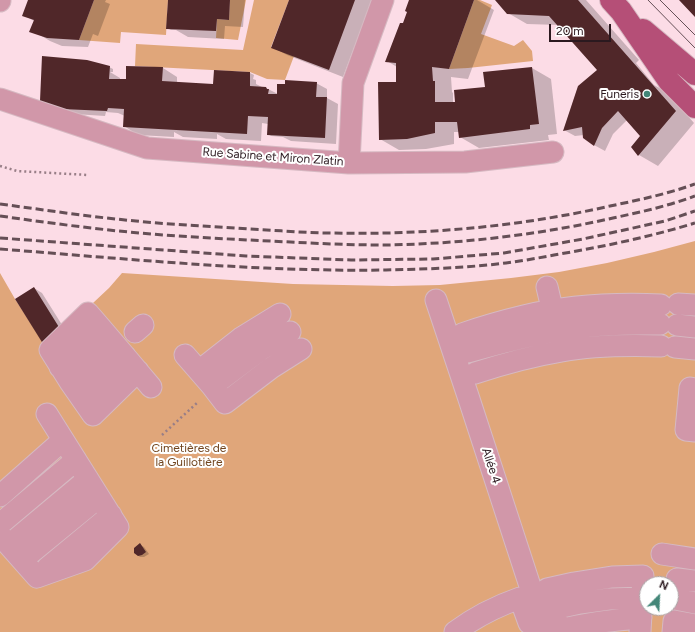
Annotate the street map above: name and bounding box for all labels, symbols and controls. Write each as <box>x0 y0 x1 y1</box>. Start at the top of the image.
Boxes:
scale bar <box>551 16 613 42</box>
text: 20 m <box>556 24 584 38</box>
place label: Funeris <box>600 87 639 101</box>
marker: Funeris <box>642 89 652 99</box>
street label: Rue Sabine et Miron Zlatin <box>202 145 344 169</box>
park label: Cimetières de la Guillotière <box>152 441 226 469</box>
street label: Allée 4 <box>478 446 504 486</box>
north arrow <box>639 576 679 616</box>
text: N <box>657 578 670 593</box>

